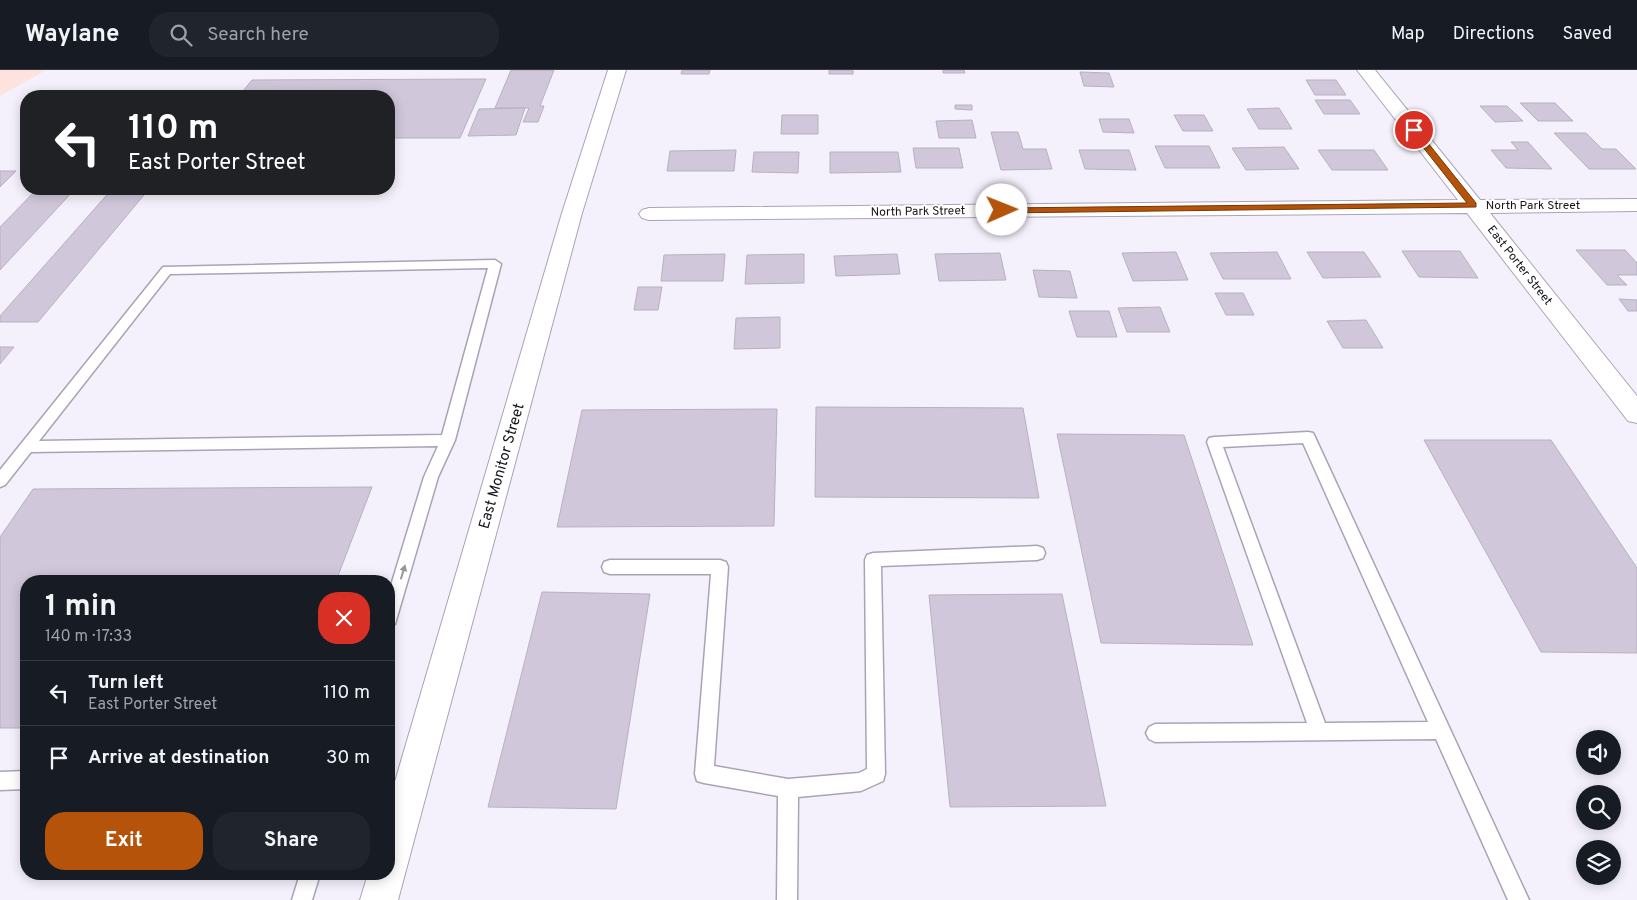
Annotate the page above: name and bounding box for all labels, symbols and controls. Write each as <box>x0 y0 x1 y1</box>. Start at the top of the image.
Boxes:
search box <box>149 12 499 57</box>
text: Waylane <box>25 20 119 50</box>
icon: search <box>167 21 195 49</box>
text: Search here <box>207 23 309 47</box>
text: Map <box>1391 23 1425 46</box>
text: Directions <box>1453 23 1535 46</box>
text: Saved <box>1563 23 1612 46</box>
text: 110 m <box>128 107 218 151</box>
pin <box>1393 109 1435 151</box>
icon: left <box>45 110 110 175</box>
icon: arrive <box>1400 116 1428 144</box>
text: East Porter Street <box>128 150 306 177</box>
position arrow <box>975 183 1027 235</box>
street label: North Park Street <box>1486 198 1580 214</box>
street label: North Park Street <box>871 203 965 221</box>
street label: East Porter Street <box>1483 223 1555 309</box>
street label: East Monitor Street <box>475 401 529 532</box>
one-way arrow <box>399 565 407 580</box>
text: 1 min <box>45 589 117 626</box>
button: close <box>318 592 370 644</box>
text: 140 m · 17:33 <box>45 627 132 647</box>
text: Turn left <box>88 671 164 695</box>
icon: left <box>45 679 73 707</box>
text: 110 m <box>323 681 370 705</box>
text: East Porter Street <box>88 695 217 715</box>
map controls <box>1576 730 1621 885</box>
button: sound <box>1576 730 1621 775</box>
icon: arrive <box>45 744 73 772</box>
text: Arrive at destination <box>88 746 269 770</box>
text: 30 m <box>326 746 370 770</box>
button: search <box>1576 785 1621 830</box>
button: Exit <box>45 812 203 870</box>
button: Share <box>213 812 370 870</box>
button: layers <box>1576 840 1621 885</box>

